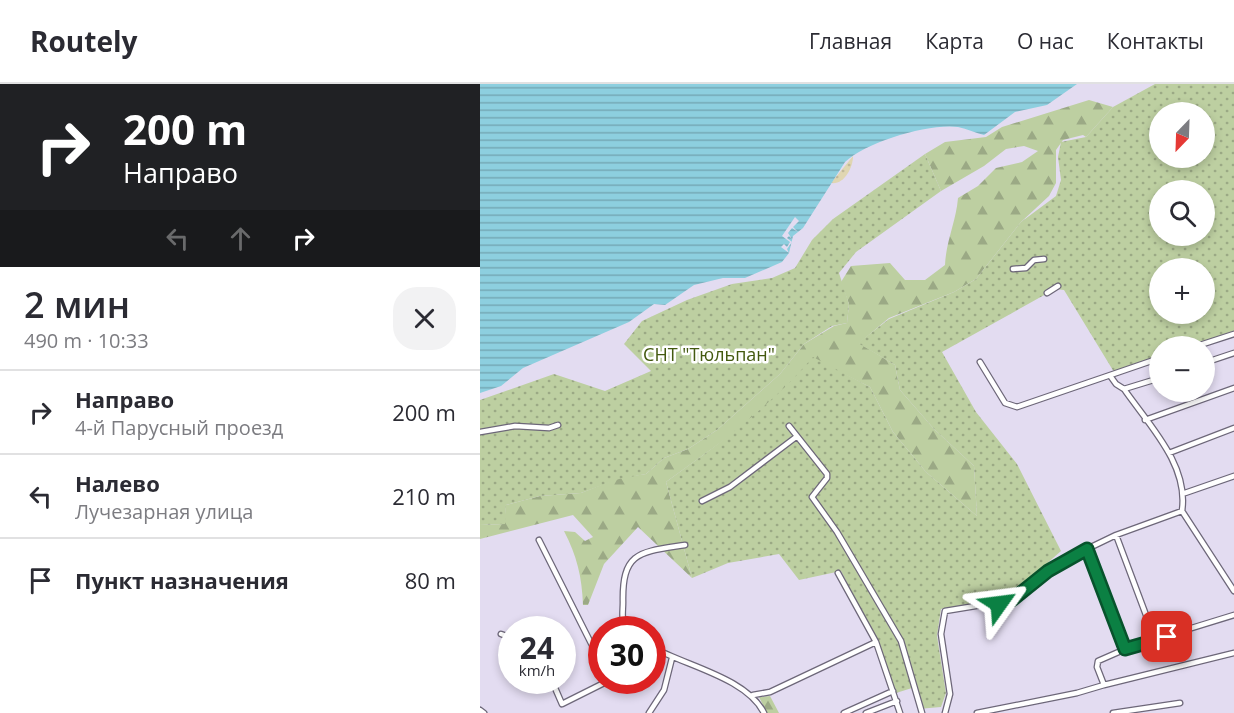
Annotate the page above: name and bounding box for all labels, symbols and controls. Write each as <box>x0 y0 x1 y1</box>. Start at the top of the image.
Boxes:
text: Routely <box>30 22 137 60</box>
text: Главная <box>809 27 892 55</box>
text: Карта <box>925 27 984 55</box>
text: О нас <box>1017 27 1074 55</box>
text: Контакты <box>1107 27 1204 55</box>
text: 200 m <box>123 100 247 157</box>
north arrow <box>1149 102 1215 168</box>
map controls <box>1149 102 1215 402</box>
icon: right <box>24 108 102 186</box>
text: Направо <box>123 154 238 191</box>
button: search <box>1149 180 1215 246</box>
icon: left <box>161 222 194 255</box>
icon: ahead <box>224 222 257 255</box>
icon: right <box>287 222 320 255</box>
button: + <box>1149 258 1215 324</box>
text: 2 мин <box>24 280 130 329</box>
button: close <box>393 287 456 350</box>
text: 490 m · 10:33 <box>24 327 149 354</box>
button: − <box>1149 336 1215 402</box>
park label: СНТ "Тюльпан" <box>643 342 775 366</box>
text: Направо <box>75 384 174 414</box>
icon: right <box>24 396 57 429</box>
text: 200 m <box>392 397 456 427</box>
text: 4-й Парусный проезд <box>75 414 283 441</box>
text: Налево <box>75 468 160 498</box>
icon: left <box>24 480 57 513</box>
text: 210 m <box>392 481 456 511</box>
text: Лучезарная улица <box>75 498 253 525</box>
icon: arrive <box>24 564 57 597</box>
text: Пункт назначения <box>75 565 289 595</box>
text: 80 m <box>405 565 456 595</box>
position arrow <box>967 572 1031 636</box>
pin <box>1141 611 1192 662</box>
speed limit sign: 30 <box>588 616 666 694</box>
icon: arrive <box>1150 620 1183 653</box>
text: 24 <box>520 627 554 668</box>
text: km/h <box>519 660 555 680</box>

